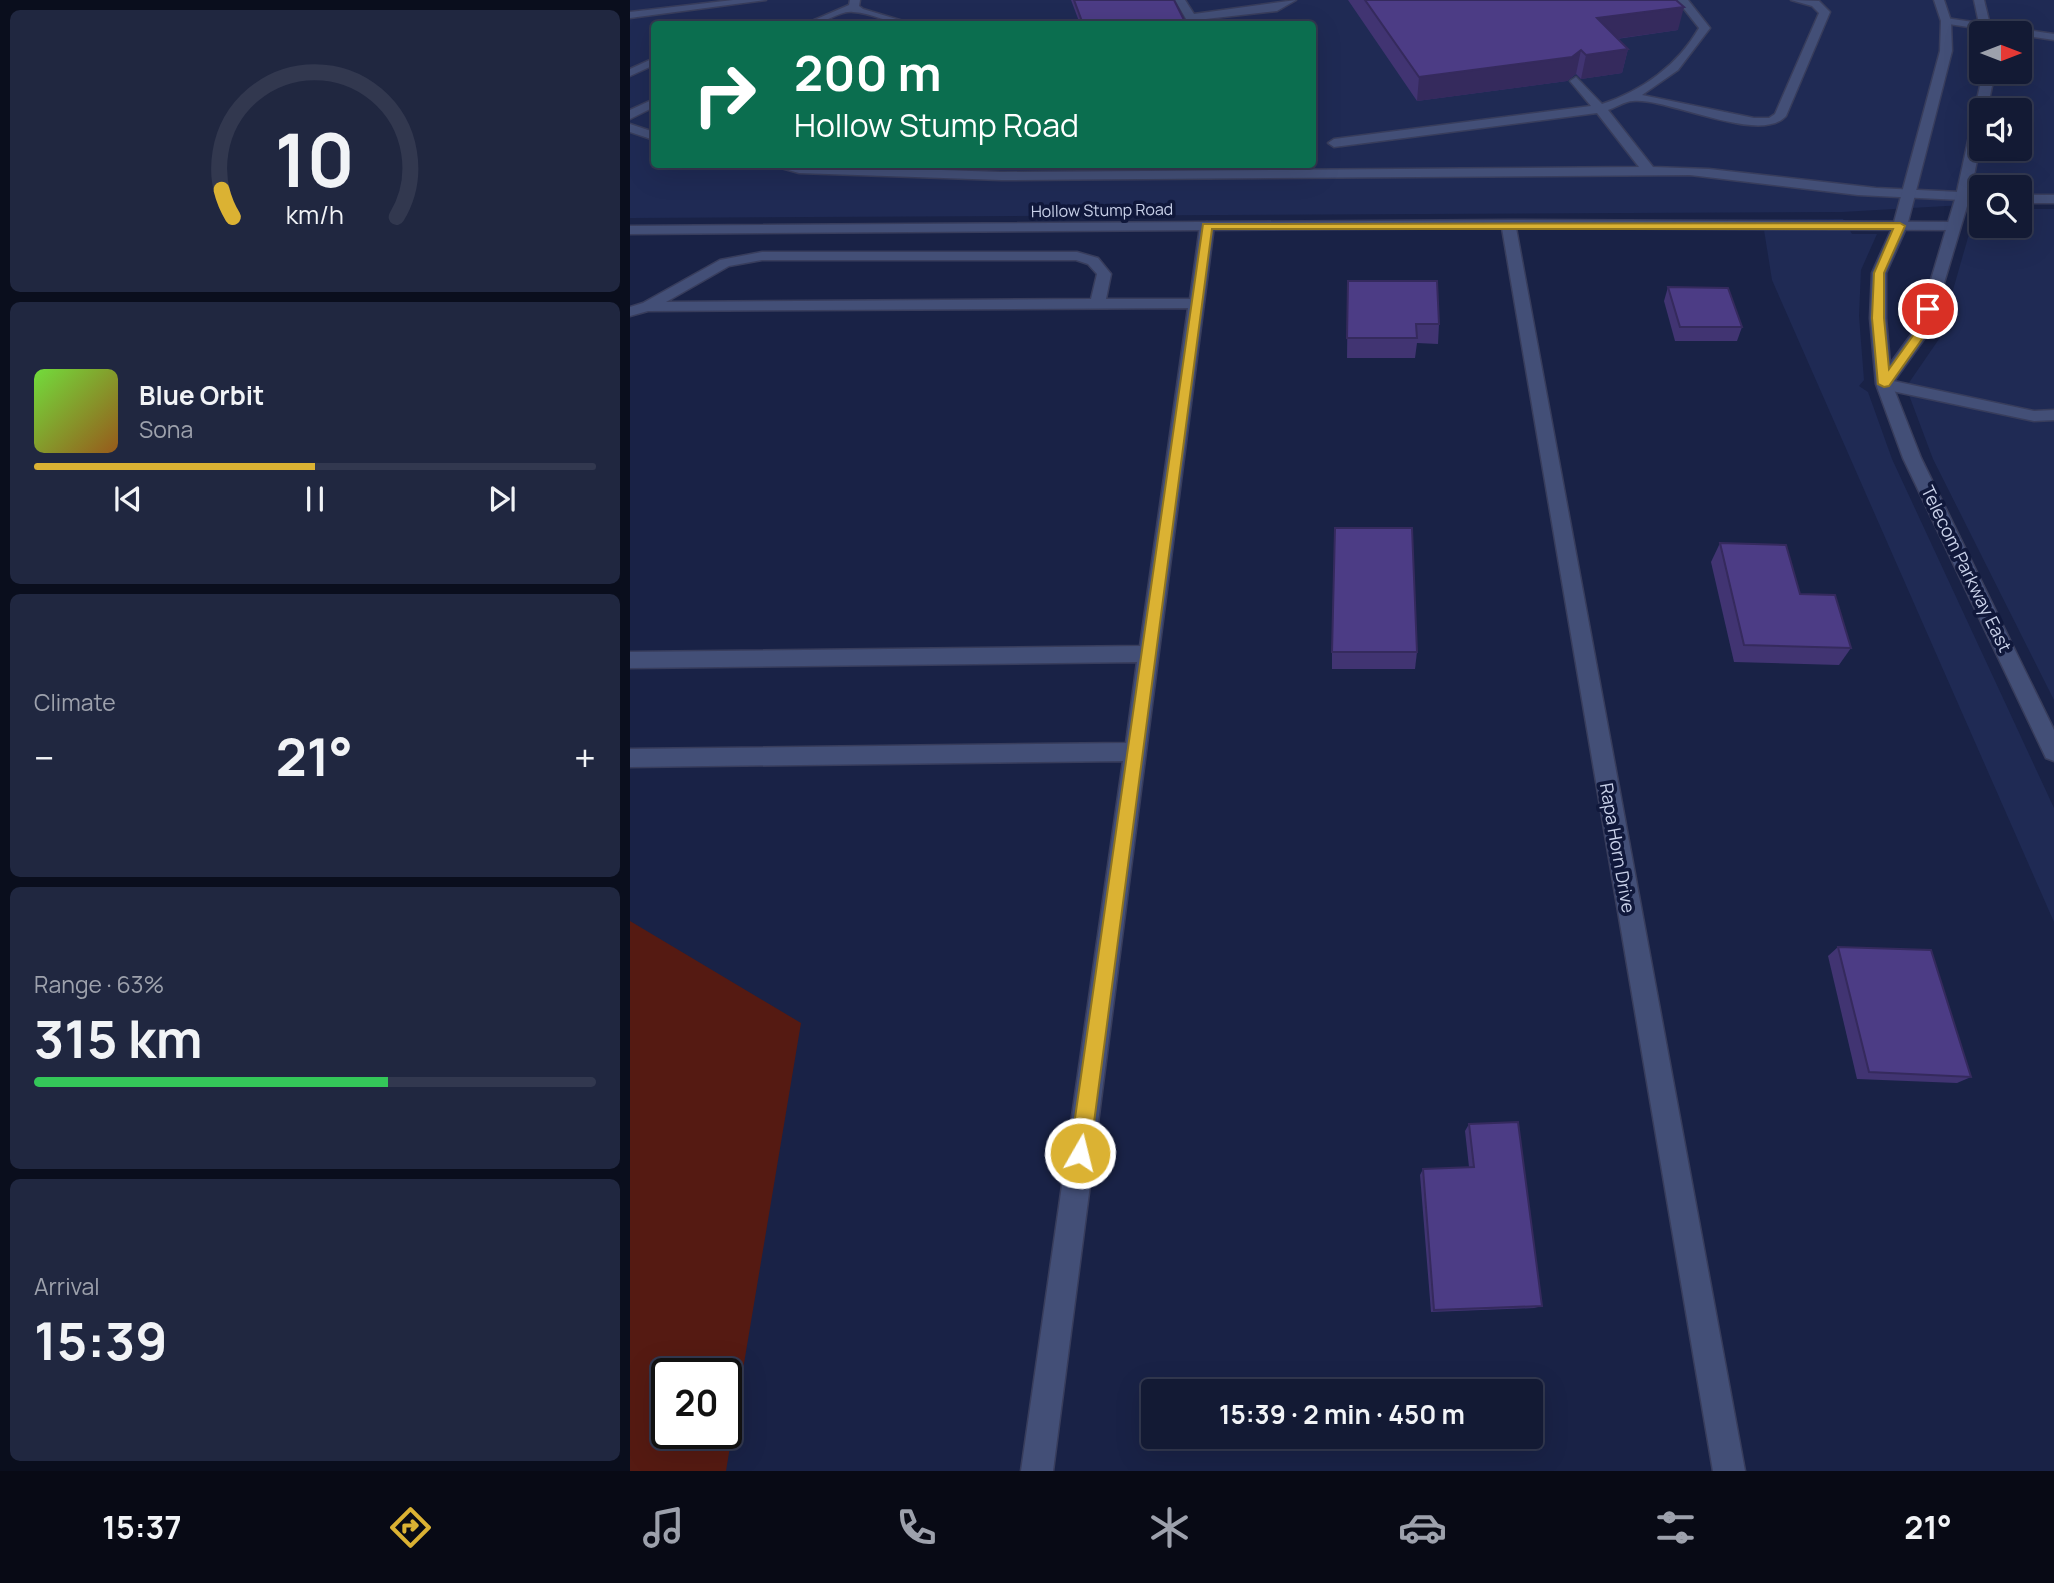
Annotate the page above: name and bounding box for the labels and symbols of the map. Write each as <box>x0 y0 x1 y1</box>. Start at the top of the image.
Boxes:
north arrow <box>1969 21 2032 84</box>
street label: Hollow Stump Road <box>1031 198 1173 222</box>
pin <box>1898 279 1958 339</box>
street label: Telecom Parkway East <box>1916 481 2018 656</box>
street label: Rapa Horn Drive <box>1595 781 1641 915</box>
position arrow <box>1043 1116 1117 1190</box>
speed limit sign: 20 <box>651 1358 742 1449</box>

